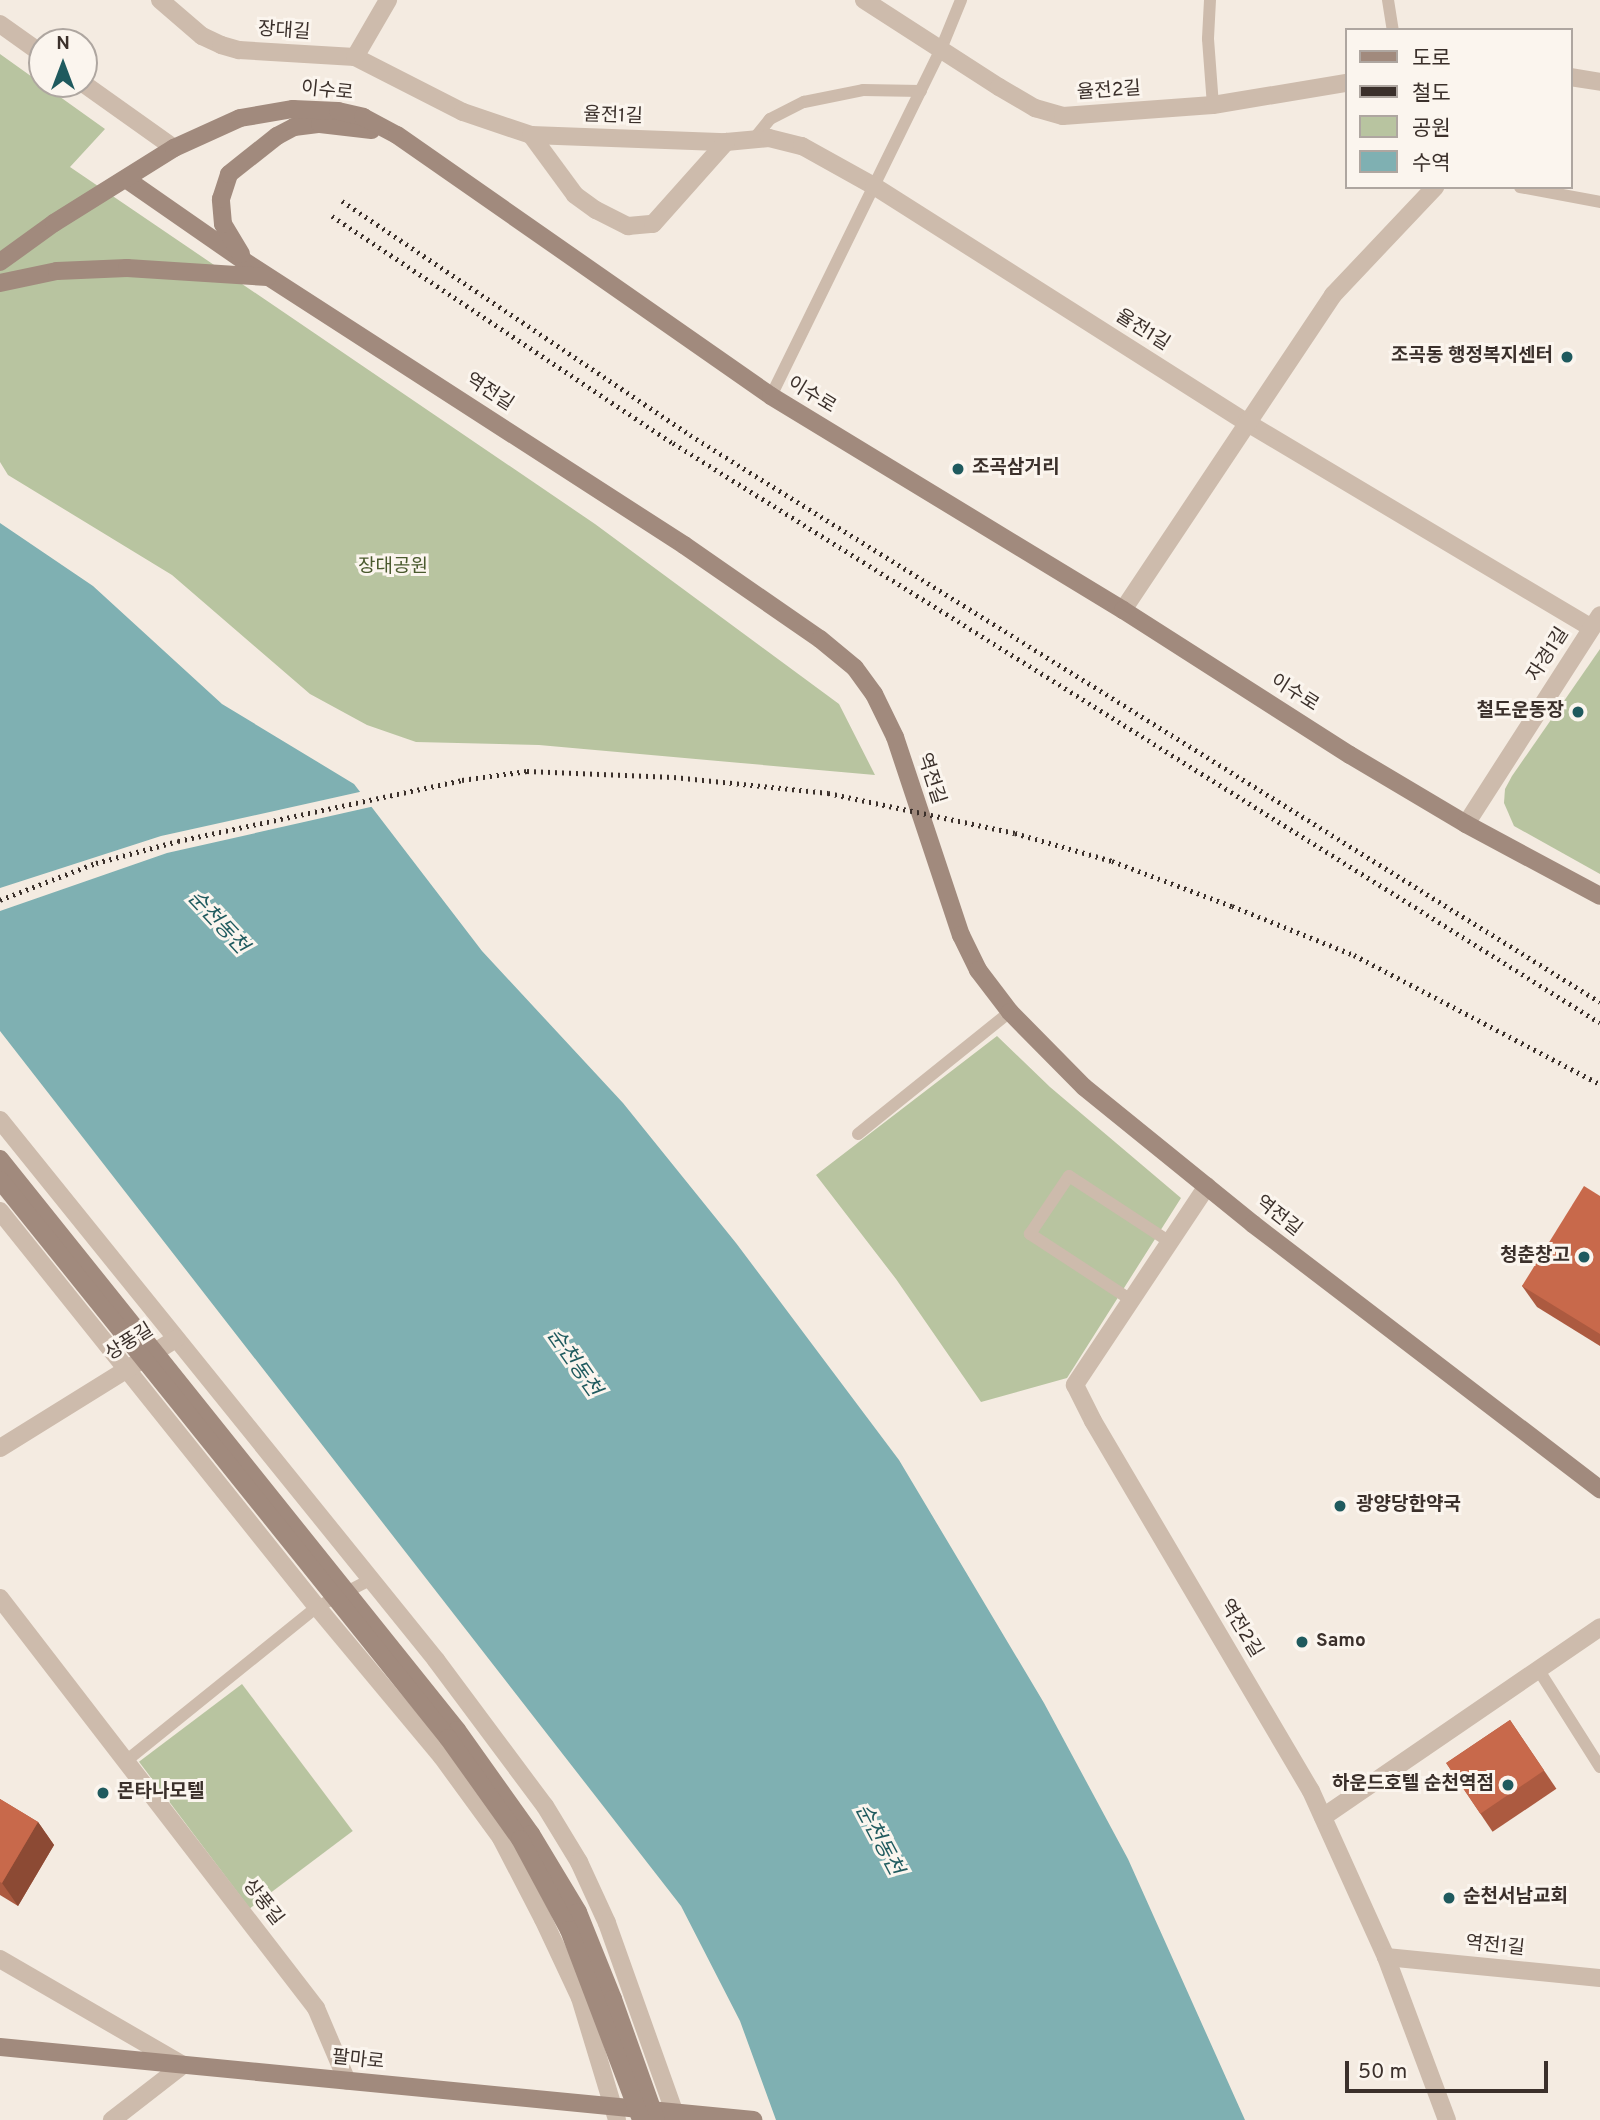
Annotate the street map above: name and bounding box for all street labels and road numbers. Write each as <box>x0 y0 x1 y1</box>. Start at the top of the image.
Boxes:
street label: 장대길 <box>257 19 311 45</box>
street label: 이수로 <box>300 78 354 106</box>
street label: 율전2길 <box>1076 78 1142 106</box>
street label: 율전1길 <box>583 105 643 129</box>
street label: 율전1길 <box>1111 306 1173 356</box>
street label: 역전길 <box>461 369 517 417</box>
street label: 이수로 <box>783 373 839 419</box>
street label: 자경1길 <box>1523 624 1575 686</box>
street label: 이수로 <box>1266 670 1322 718</box>
street label: 역전길 <box>911 751 949 807</box>
street label: 역전길 <box>1250 1192 1306 1242</box>
street label: 상풍길 <box>102 1319 158 1367</box>
street label: 역전2길 <box>1214 1596 1266 1662</box>
street label: 상풍길 <box>237 1875 287 1931</box>
street label: 역전1길 <box>1464 1933 1526 1961</box>
street label: 팔마로 <box>331 2047 385 2075</box>

